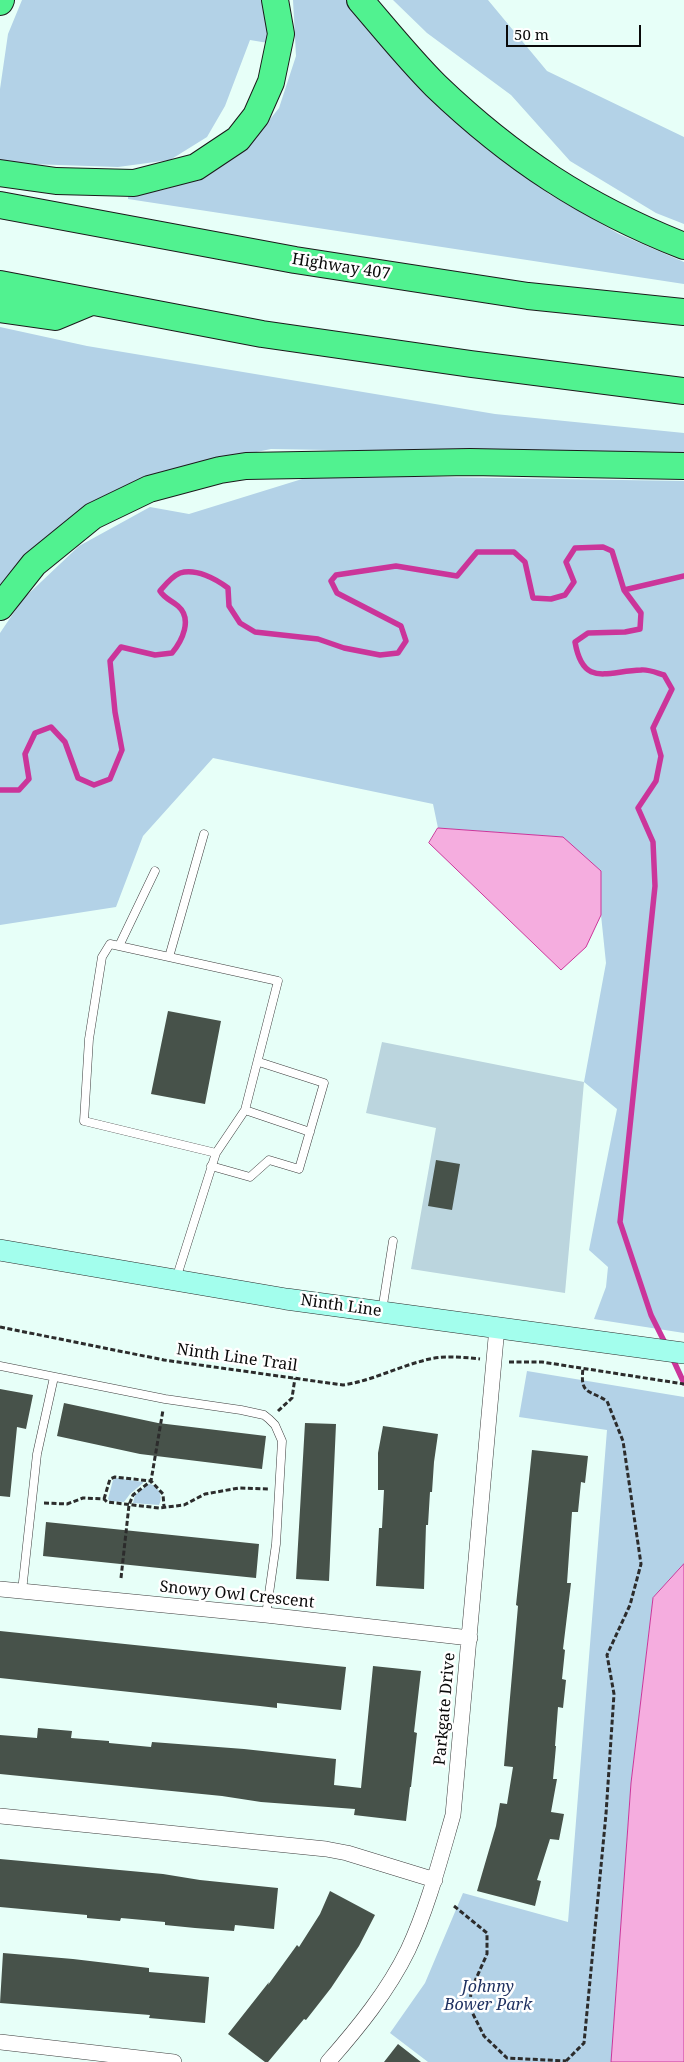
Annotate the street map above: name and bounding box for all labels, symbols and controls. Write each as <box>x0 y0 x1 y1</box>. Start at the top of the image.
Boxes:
scale bar <box>509 15 644 47</box>
text: 50 m <box>514 24 549 44</box>
street label: Highway 407 <box>291 250 391 284</box>
street label: Ninth Line <box>299 1291 383 1321</box>
street label: Ninth Line Trail <box>175 1340 299 1376</box>
street label: Snowy Owl Crescent <box>159 1577 315 1613</box>
street label: Parkgate Drive <box>430 1652 460 1766</box>
park label: Johnny Bower Park <box>444 1977 532 2015</box>

